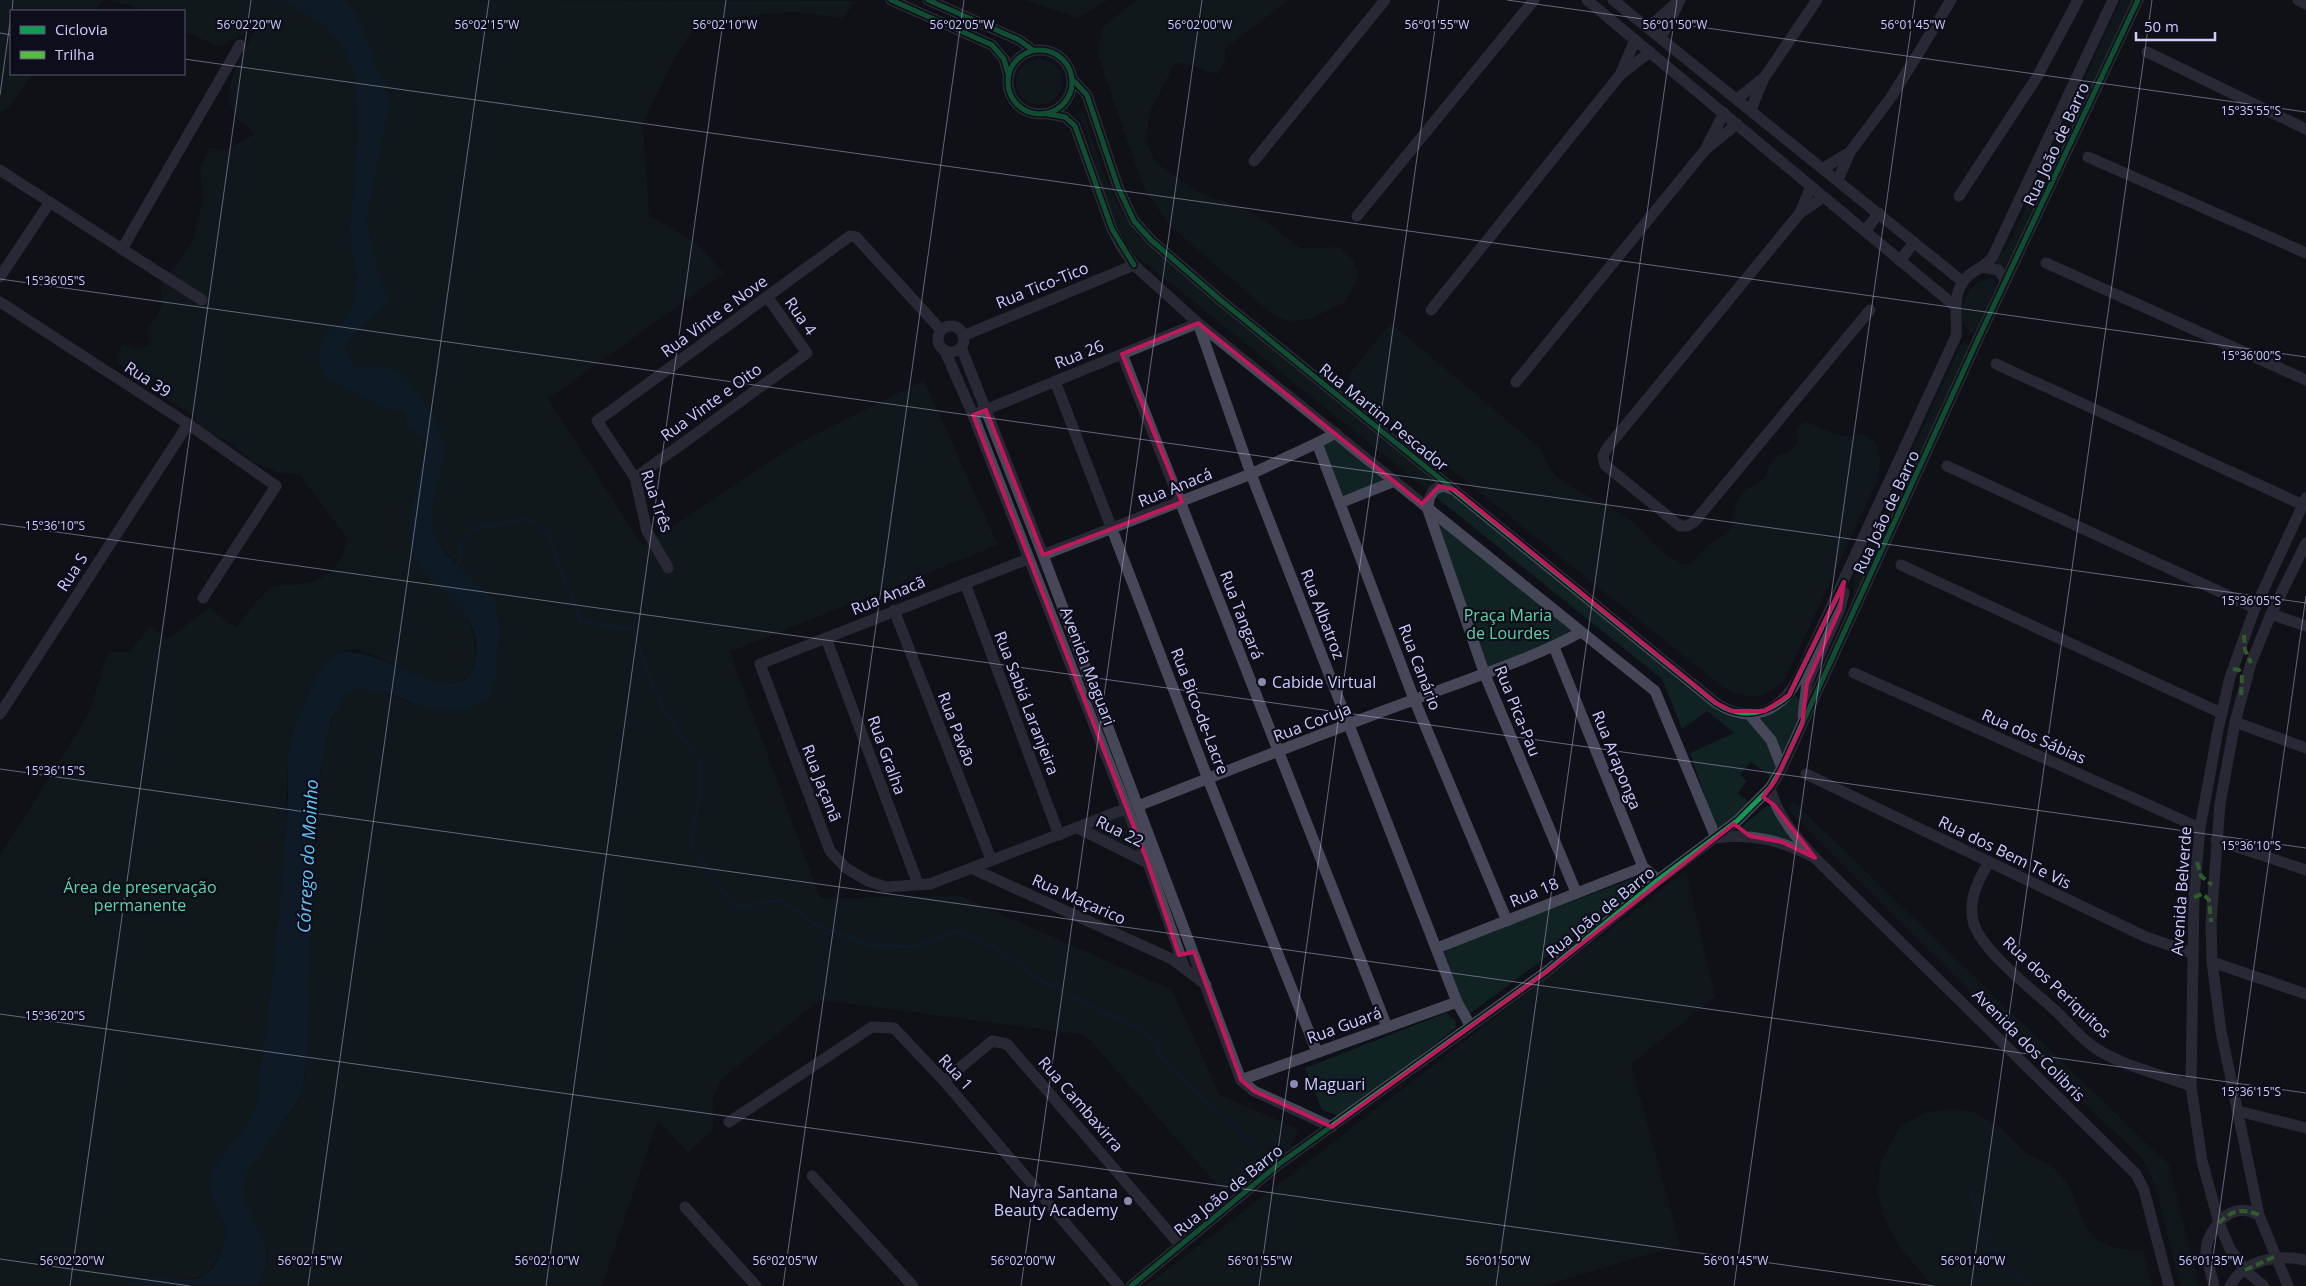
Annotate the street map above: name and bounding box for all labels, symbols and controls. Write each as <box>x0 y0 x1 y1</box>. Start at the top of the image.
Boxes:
legend <box>10 10 185 75</box>
scale bar <box>2136 10 2215 42</box>
text: 56°02'20"W <box>217 16 281 33</box>
text: 56°02'15"W <box>455 16 519 33</box>
text: 56°02'10"W <box>693 16 757 33</box>
text: 56°02'05"W <box>930 16 994 33</box>
text: 56°02'00"W <box>1168 16 1232 33</box>
text: 56°01'55"W <box>1405 16 1469 33</box>
text: 56°01'50"W <box>1643 16 1707 33</box>
text: 56°01'45"W <box>1881 16 1945 33</box>
text: 50 m <box>2144 16 2179 36</box>
text: Ciclovia <box>55 19 108 39</box>
text: Trilha <box>55 44 95 64</box>
street label: Rua João de Barro <box>2018 79 2094 209</box>
text: 15°35'55"S <box>2221 102 2281 119</box>
street label: Rua Tico-Tico <box>992 256 1092 314</box>
street label: Rua Vinte e Nove <box>656 270 772 362</box>
text: 15°36'05"S <box>25 272 85 289</box>
street label: Rua 4 <box>780 293 822 339</box>
street label: Rua 26 <box>1051 334 1107 374</box>
text: 15°36'00"S <box>2221 347 2281 364</box>
street label: Rua 39 <box>121 356 175 402</box>
street label: Rua Vinte e Oito <box>656 358 766 446</box>
street label: Rua Martim Pescador <box>1315 358 1453 476</box>
street label: Rua João de Barro <box>1848 447 1924 577</box>
street label: Rua Anacá <box>1135 462 1215 512</box>
street label: Rua Três <box>636 467 678 535</box>
text: 15°36'10"S <box>25 517 85 534</box>
street label: Rua S <box>51 548 93 595</box>
street label: Rua Albatroz <box>1296 566 1350 662</box>
street label: Rua Tangará <box>1215 568 1269 662</box>
street label: Rua Anacã <box>848 570 928 620</box>
text: 15°36'05"S <box>2221 592 2281 609</box>
street label: Avenida Maguari <box>1055 604 1121 728</box>
park label: Praça Maria de Lourdes <box>1464 604 1552 644</box>
street label: Rua Canário <box>1393 621 1447 713</box>
street label: Rua Sabiá Laranjeira <box>989 628 1065 778</box>
street label: Rua Bico-de-Lacre <box>1166 645 1234 777</box>
street label: Rua Pica-Pau <box>1490 662 1546 760</box>
place label: Cabide Virtual <box>1272 671 1376 693</box>
marker: Cabide Virtual <box>1256 676 1268 688</box>
street label: Rua Pavão <box>933 689 981 769</box>
street label: Rua Coruja <box>1270 697 1354 747</box>
street label: Rua dos Sábias <box>1978 703 2090 769</box>
street label: Rua Araponga <box>1587 707 1647 813</box>
street label: Rua Gralha <box>863 712 911 798</box>
street label: Rua Jaçanã <box>797 741 847 825</box>
text: 15°36'15"S <box>25 762 85 779</box>
water label: Córrego do Moinho <box>291 779 323 933</box>
street label: Rua 22 <box>1092 810 1148 852</box>
street label: Rua dos Bem Te Vis <box>1935 810 2075 894</box>
street label: Avenida Belverde <box>2166 826 2196 956</box>
text: 15°36'10"S <box>2221 837 2281 854</box>
street label: Rua João de Barro <box>1541 861 1659 963</box>
street label: Rua Maçarico <box>1029 869 1129 929</box>
street label: Rua 18 <box>1506 872 1562 912</box>
park label: Área de preservação permanente <box>63 876 217 916</box>
street label: Rua dos Periquitos <box>1998 931 2116 1043</box>
street label: Avenida dos Colibris <box>1968 984 2090 1106</box>
street label: Rua Guará <box>1303 1001 1385 1049</box>
text: 15°36'20"S <box>25 1007 85 1024</box>
street label: Rua 1 <box>934 1049 978 1095</box>
street label: Rua Cambaxirra <box>1033 1052 1129 1156</box>
place label: Maguari <box>1304 1073 1365 1095</box>
marker: Maguari <box>1288 1078 1300 1090</box>
text: 15°36'15"S <box>2221 1083 2281 1100</box>
street label: Rua João de Barro <box>1169 1139 1287 1241</box>
place label: Nayra Santana Beauty Academy <box>994 1181 1119 1221</box>
marker: Nayra Santana Beauty Academy <box>1122 1195 1134 1207</box>
text: 56°02'20"W <box>40 1252 104 1269</box>
text: 56°02'15"W <box>278 1252 342 1269</box>
text: 56°02'10"W <box>515 1252 579 1269</box>
text: 56°02'05"W <box>753 1252 817 1269</box>
text: 56°02'00"W <box>991 1252 1055 1269</box>
text: 56°01'55"W <box>1228 1252 1292 1269</box>
text: 56°01'50"W <box>1466 1252 1530 1269</box>
text: 56°01'45"W <box>1704 1252 1768 1269</box>
text: 56°01'40"W <box>1941 1252 2005 1269</box>
text: 56°01'35"W <box>2179 1252 2243 1269</box>

